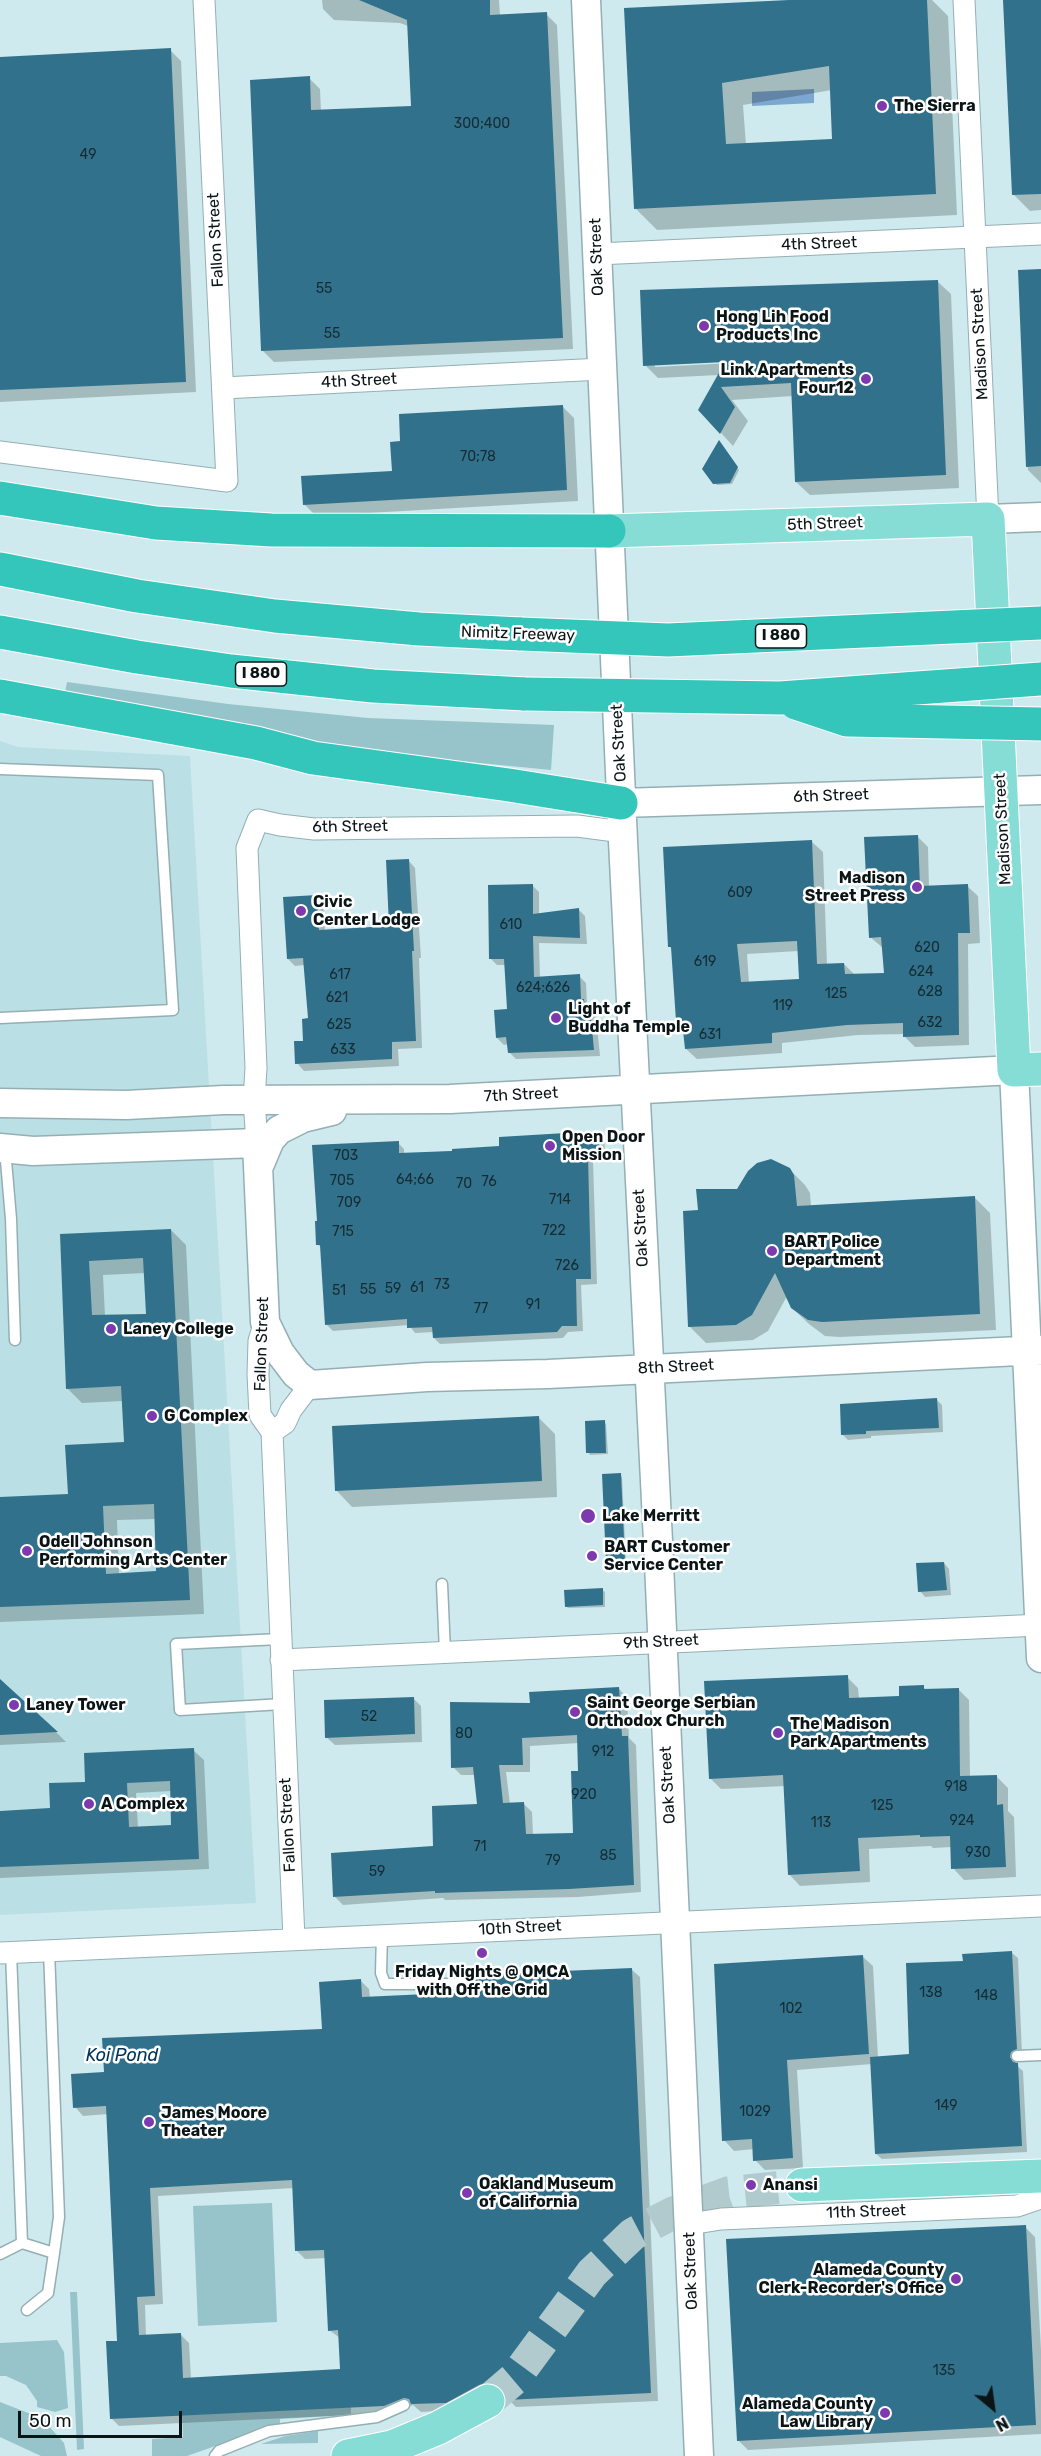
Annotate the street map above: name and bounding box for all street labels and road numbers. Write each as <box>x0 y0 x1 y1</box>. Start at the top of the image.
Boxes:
street label: Fallon Street <box>204 192 228 288</box>
street label: Oak Street <box>586 218 608 296</box>
street label: 4th Street <box>781 233 857 255</box>
street label: Madison Street <box>967 288 993 400</box>
street label: 4th Street <box>320 369 398 393</box>
street label: 5th Street <box>787 513 863 535</box>
street label: Nimitz Freeway <box>461 622 575 646</box>
road number: I 880 <box>756 624 806 648</box>
road number: I 880 <box>236 662 286 686</box>
street label: Oak Street <box>607 704 631 782</box>
street label: Madison Street <box>990 773 1016 885</box>
street label: 6th Street <box>793 785 869 807</box>
street label: 6th Street <box>312 817 388 837</box>
street label: 7th Street <box>483 1083 559 1107</box>
street label: Oak Street <box>629 1189 653 1267</box>
street label: Fallon Street <box>251 1296 273 1392</box>
street label: 8th Street <box>637 1355 715 1379</box>
street label: 9th Street <box>623 1630 699 1654</box>
street label: Oak Street <box>656 1746 680 1824</box>
street label: Fallon Street <box>276 1777 300 1873</box>
street label: 10th Street <box>478 1916 562 1940</box>
street label: 11th Street <box>826 2201 906 2223</box>
street label: Oak Street <box>680 2232 702 2310</box>

